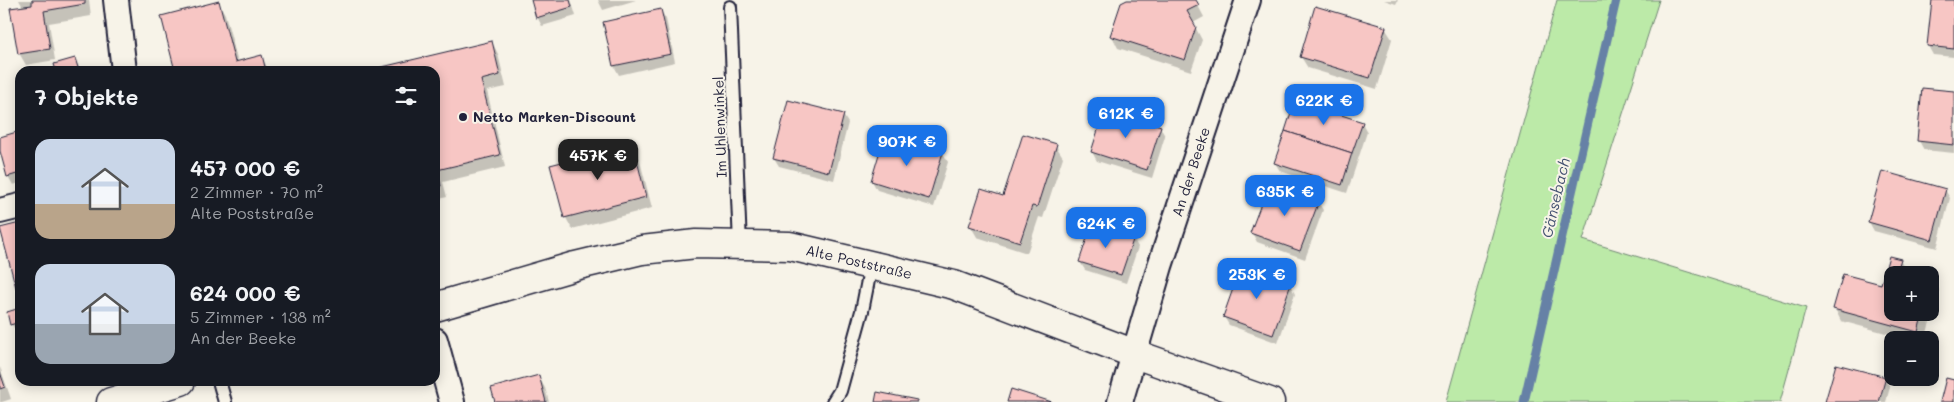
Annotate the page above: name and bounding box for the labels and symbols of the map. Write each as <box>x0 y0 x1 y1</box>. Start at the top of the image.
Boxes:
street label: Im Uhlenwinkel <box>708 76 731 178</box>
pin: 622K € <box>1283 84 1365 126</box>
pin: 612K € <box>1085 96 1167 139</box>
place label: Netto Marken-Discount <box>473 107 636 126</box>
marker: Netto Marken-Discount <box>457 111 469 123</box>
pin: 907K € <box>866 124 948 167</box>
street label: An der Beeke <box>1167 125 1214 219</box>
pin: 457K € <box>557 138 639 181</box>
water label: Gänsebach <box>1536 156 1574 240</box>
pin: 635K € <box>1244 174 1326 217</box>
pin: 624K € <box>1065 206 1147 249</box>
street label: Alte Poststraße <box>804 240 914 283</box>
pin: 253K € <box>1216 258 1298 300</box>

